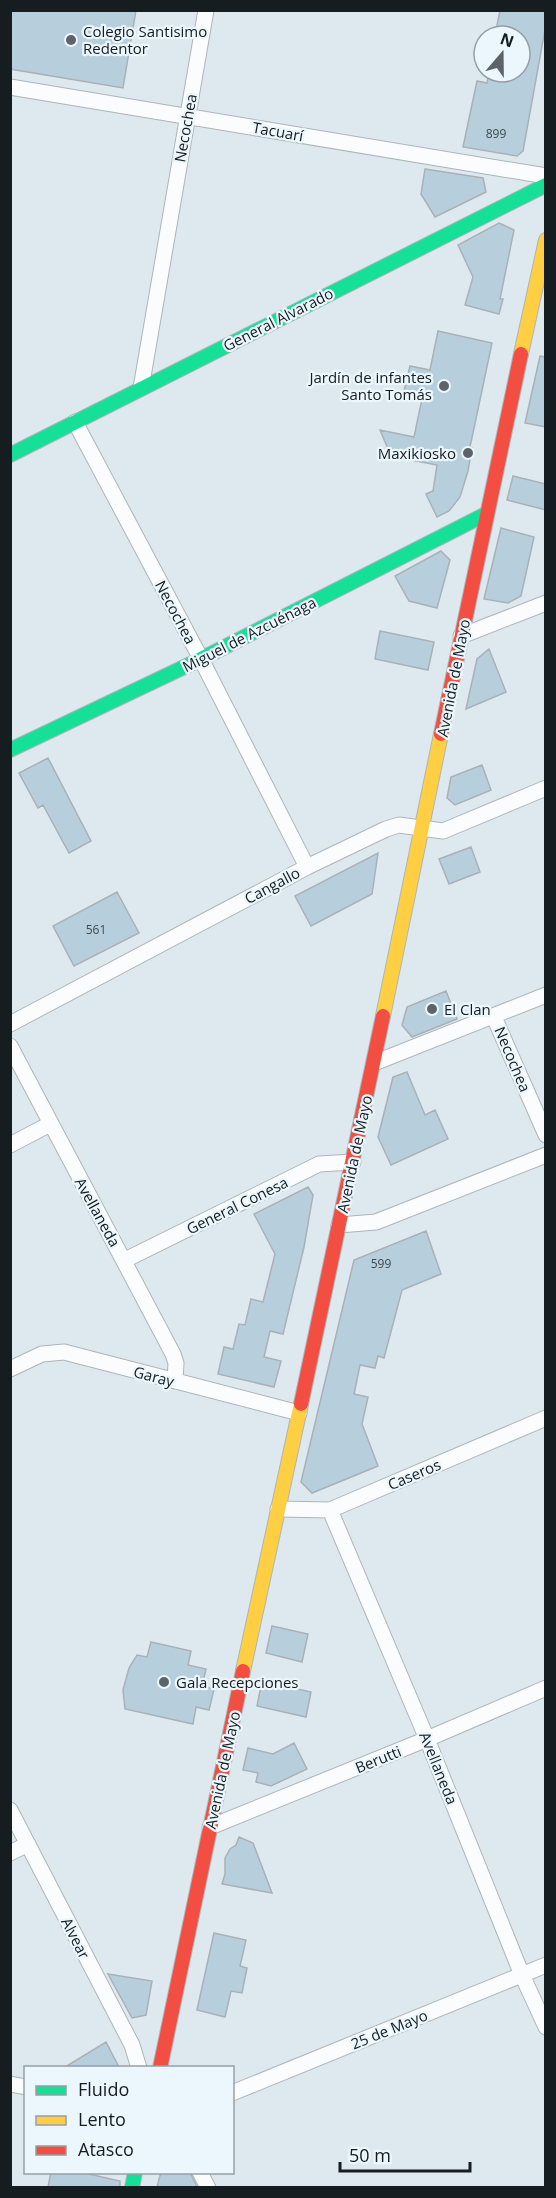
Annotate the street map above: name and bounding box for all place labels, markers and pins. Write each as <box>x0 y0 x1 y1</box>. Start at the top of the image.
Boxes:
place label: Colegio Santisimo Redentor <box>83 21 207 58</box>
marker: Colegio Santisimo Redentor <box>64 33 78 47</box>
place label: Jardín de infantes Santo Tomás <box>307 367 432 404</box>
marker: Jardín de infantes Santo Tomás <box>437 379 451 393</box>
place label: Maxikiosko <box>378 443 456 463</box>
marker: Maxikiosko <box>461 446 475 460</box>
place label: El Clan <box>444 999 491 1019</box>
marker: El Clan <box>425 1002 439 1016</box>
place label: Gala Recepciones <box>176 1672 299 1692</box>
marker: Gala Recepciones <box>157 1675 171 1689</box>

